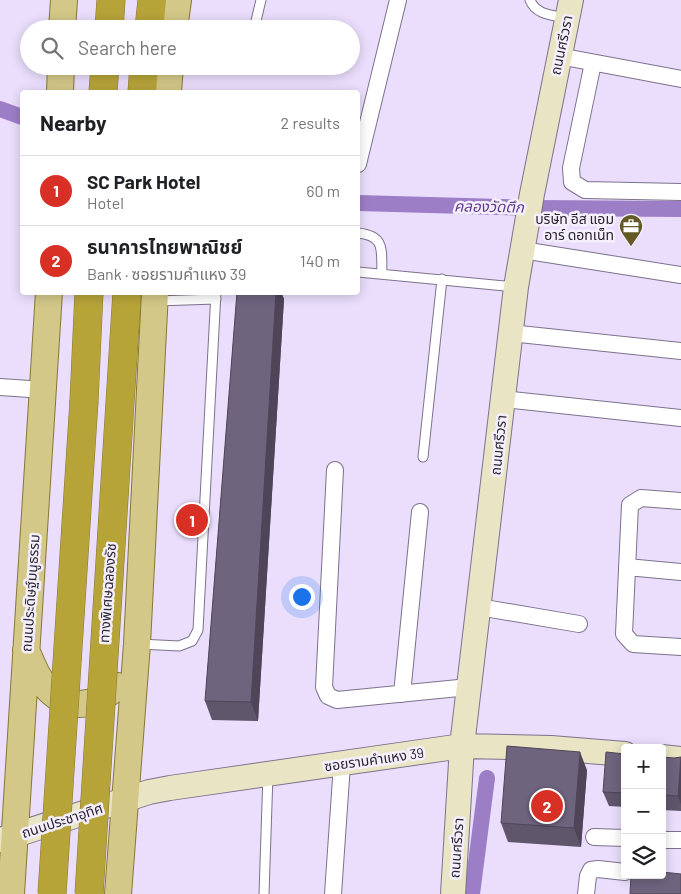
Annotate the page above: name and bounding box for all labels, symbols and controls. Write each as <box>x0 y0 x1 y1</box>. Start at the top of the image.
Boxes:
street label: ถนนศรีวรา <box>546 14 576 76</box>
search box <box>20 20 360 75</box>
icon: search <box>38 34 66 62</box>
text: Search here <box>78 36 177 59</box>
text: Nearby <box>40 110 106 135</box>
text: 2 results <box>281 113 340 132</box>
text: SC Park Hotel <box>87 170 200 193</box>
text: 1 <box>53 181 59 200</box>
text: 60 m <box>306 181 340 200</box>
text: Hotel <box>87 193 124 212</box>
water label: คลองวัดตึก <box>454 196 525 216</box>
place label: บริษัท อีส แอม อาร์ ดอทเน็ท <box>535 210 614 243</box>
office icon: บริษัท อีส แอม อาร์ ดอทเน็ท <box>618 213 644 247</box>
text: ธนาคารไทยพาณิชย์ <box>87 235 242 258</box>
text: 2 <box>52 251 60 270</box>
text: 140 m <box>300 251 340 270</box>
text: Bank · ซอยรามคำแหง 39 <box>87 264 246 283</box>
street label: ถนนศรีวรา <box>486 414 510 476</box>
pin: 1 <box>176 501 208 539</box>
street label: ถนนประดิษฐ์มนูธรรม <box>17 534 44 652</box>
street label: ทางพิเศษฉลองรัช <box>95 543 119 643</box>
your location <box>289 584 315 610</box>
street label: ซอยรามคำแหง 39 <box>323 744 425 774</box>
map controls <box>621 744 666 879</box>
button: + <box>621 744 666 789</box>
pin: 2 <box>531 787 563 825</box>
button: − <box>621 789 666 834</box>
street label: ถนนประชาอุทิศ <box>19 799 105 842</box>
street label: ถนนศรีวรา <box>445 817 467 879</box>
button: layers <box>621 834 666 879</box>

